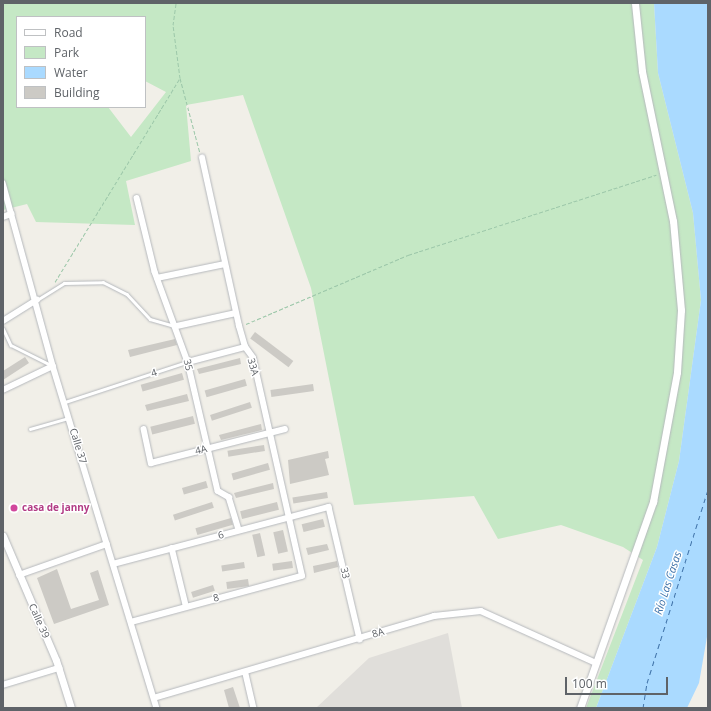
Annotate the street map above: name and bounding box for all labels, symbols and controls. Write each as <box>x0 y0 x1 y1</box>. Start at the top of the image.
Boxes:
legend <box>16 16 146 108</box>
text: Road <box>54 24 83 41</box>
text: Park <box>54 44 79 61</box>
text: Water <box>54 64 88 81</box>
text: Building <box>54 84 99 101</box>
street label: 33A <box>245 357 261 377</box>
street label: 35 <box>181 358 195 372</box>
street label: 4 <box>149 366 159 380</box>
street label: Calle 37 <box>67 427 89 465</box>
street label: 4A <box>194 443 208 457</box>
place label: casa de janny <box>22 502 90 514</box>
marker: casa de janny <box>9 503 19 513</box>
street label: 6 <box>217 528 225 542</box>
water label: Río Las Casas <box>652 550 684 616</box>
street label: 33 <box>338 566 352 580</box>
street label: 8 <box>212 592 220 604</box>
street label: Calle 39 <box>26 602 52 640</box>
street label: 8A <box>370 626 386 640</box>
scale bar <box>567 669 670 695</box>
text: 100 m <box>572 675 607 692</box>

